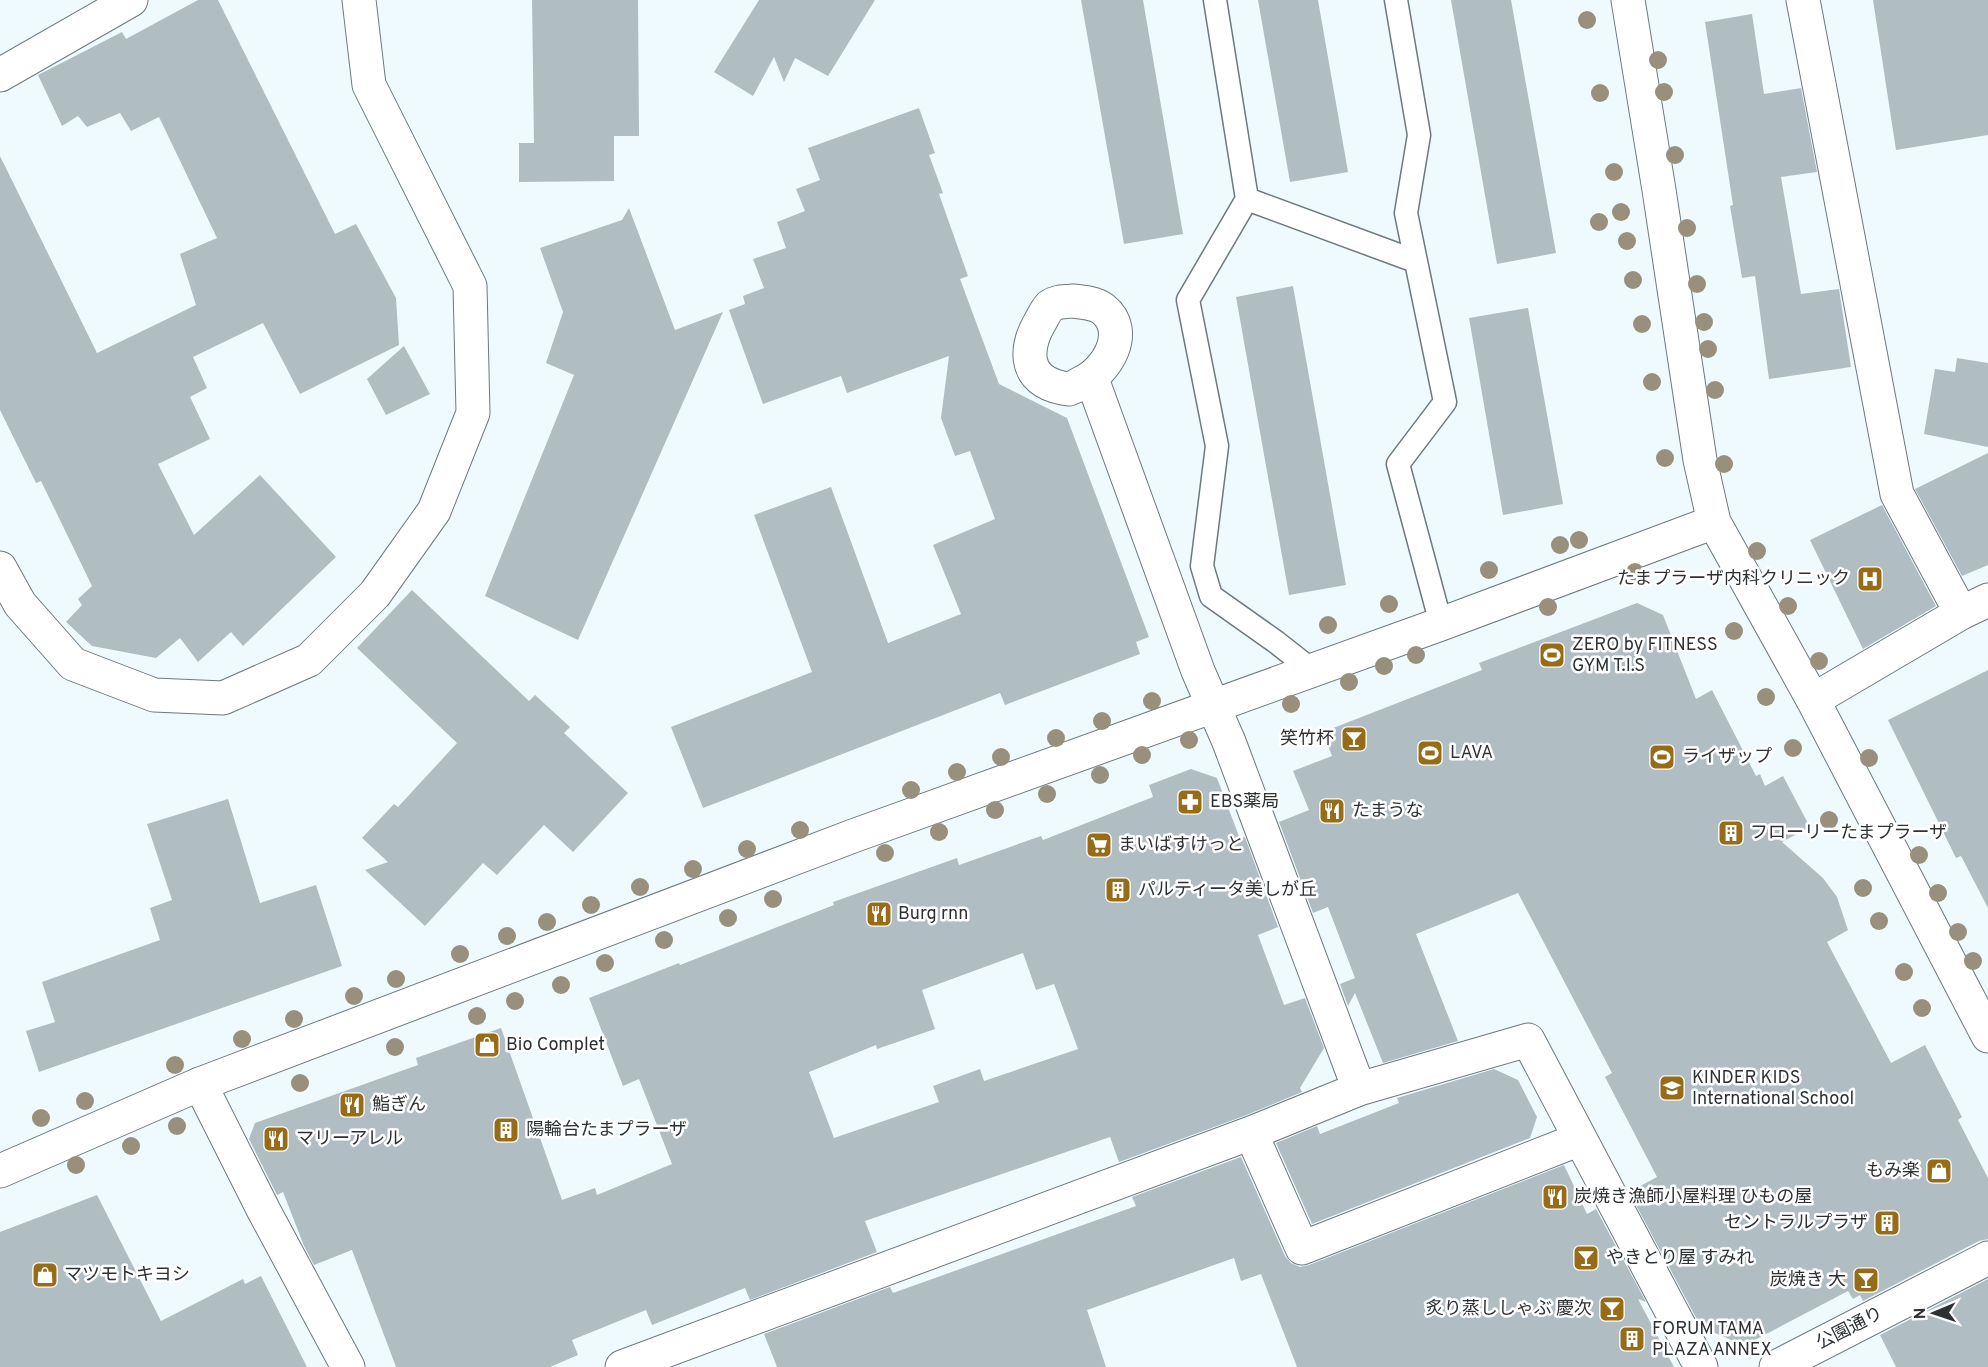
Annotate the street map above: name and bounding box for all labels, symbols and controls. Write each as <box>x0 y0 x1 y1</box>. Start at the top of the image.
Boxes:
hospital icon: たまプラーザ内科クリニック <box>1855 564 1885 594</box>
place label: たまプラーザ内科クリニック <box>1617 568 1850 591</box>
place label: ZERO by FITNESS GYM T.I.S <box>1572 634 1718 678</box>
sports icon: ZERO by FITNESS GYM T.I.S <box>1537 640 1567 670</box>
bar icon: 笑竹杯 <box>1339 724 1369 754</box>
place label: 笑竹杯 <box>1280 728 1334 751</box>
sports icon: LAVA <box>1415 738 1445 768</box>
place label: LAVA <box>1450 742 1493 765</box>
sports icon: ライザップ <box>1647 742 1677 772</box>
place label: ライザップ <box>1682 746 1772 769</box>
pharmacy icon: EBS薬局 <box>1175 787 1205 817</box>
place label: EBS薬局 <box>1210 791 1279 814</box>
restaurant icon: たまうな <box>1317 796 1347 826</box>
place label: たまうな <box>1352 800 1423 823</box>
building icon: フローリーたまプラーザ <box>1716 818 1746 848</box>
place label: フローリーたまプラーザ <box>1750 822 1947 845</box>
supermarket icon: まいばすけっと <box>1084 830 1114 860</box>
place label: まいばすけっと <box>1118 834 1244 857</box>
building icon: パルティータ美しが丘 <box>1103 875 1133 905</box>
place label: パルティータ美しが丘 <box>1138 879 1317 902</box>
restaurant icon: Burg rnn <box>864 899 894 929</box>
place label: Burg rnn <box>898 903 968 926</box>
shop icon: Bio Complet <box>472 1030 502 1060</box>
place label: Bio Complet <box>506 1034 605 1057</box>
place label: KINDER KIDS International School <box>1692 1067 1854 1111</box>
school or university icon: KINDER KIDS International School <box>1657 1073 1687 1103</box>
restaurant icon: 鮨ぎん <box>337 1090 367 1120</box>
place label: 鮨ぎん <box>372 1094 426 1117</box>
building icon: 陽輪台たまプラーザ <box>491 1115 521 1145</box>
place label: 陽輪台たまプラーザ <box>526 1119 687 1142</box>
restaurant icon: マリーアレル <box>261 1124 291 1154</box>
place label: マリーアレル <box>296 1128 403 1151</box>
shop icon: もみ楽 <box>1924 1156 1954 1186</box>
place label: もみ楽 <box>1866 1160 1920 1183</box>
restaurant icon: 炭焼き漁師小屋料理 ひもの屋 <box>1540 1182 1570 1212</box>
place label: 炭焼き漁師小屋料理 ひもの屋 <box>1574 1186 1812 1209</box>
building icon: セントラルプラザ <box>1872 1208 1902 1238</box>
place label: セントラルプラザ <box>1724 1212 1868 1235</box>
bar icon: やきとり屋 すみれ <box>1571 1243 1601 1273</box>
place label: やきとり屋 すみれ <box>1606 1247 1754 1270</box>
shop icon: マツモトキヨシ <box>30 1260 60 1290</box>
place label: マツモトキヨシ <box>64 1264 190 1287</box>
bar icon: 炭焼き 大 <box>1851 1265 1881 1295</box>
place label: 炭焼き 大 <box>1770 1269 1846 1292</box>
north arrow <box>1904 1283 1964 1343</box>
bar icon: 炙り蒸ししゃぶ 慶次 <box>1597 1294 1627 1324</box>
place label: 炙り蒸ししゃぶ 慶次 <box>1426 1298 1592 1321</box>
street label: 公園通り <box>1813 1302 1887 1356</box>
text: N <box>1911 1307 1931 1320</box>
place label: FORUM TAMA PLAZA ANNEX <box>1652 1318 1772 1362</box>
building icon: FORUM TAMA PLAZA ANNEX <box>1617 1324 1647 1354</box>

